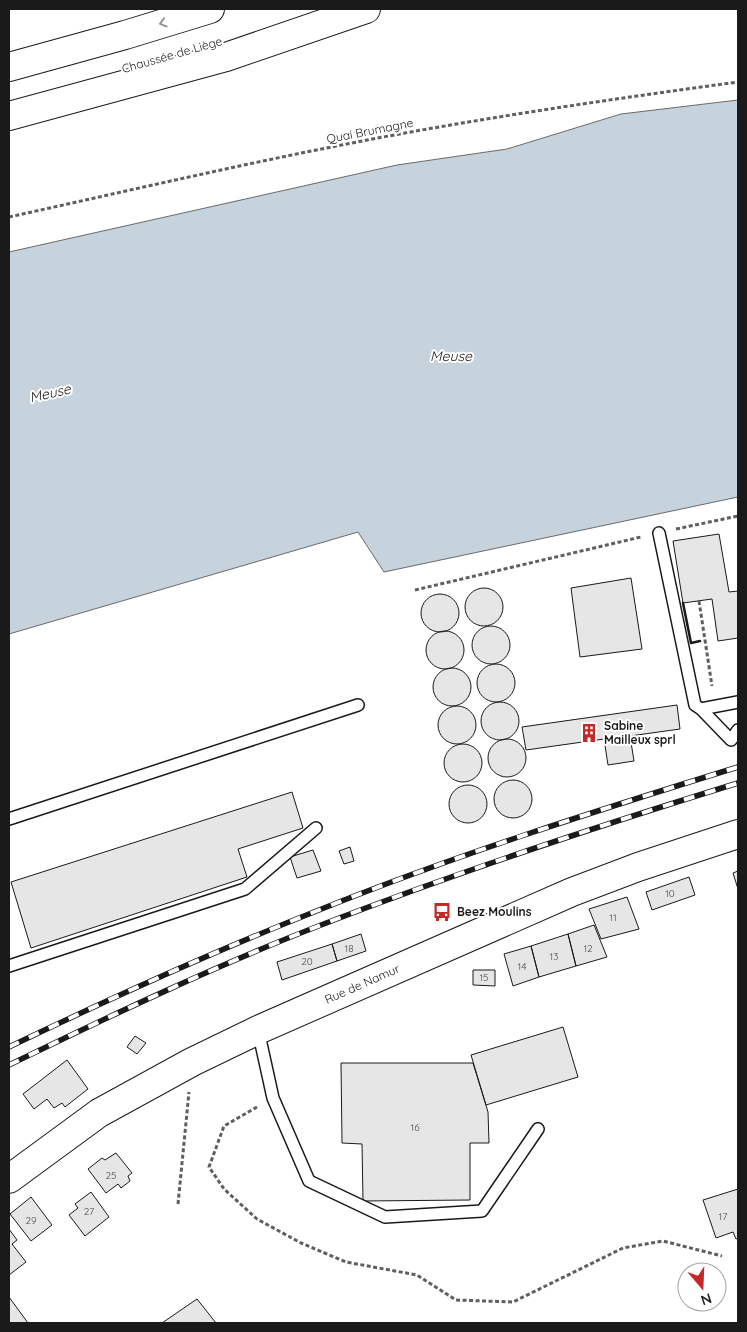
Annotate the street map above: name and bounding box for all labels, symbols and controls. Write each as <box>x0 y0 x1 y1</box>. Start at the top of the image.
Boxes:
one-way arrow <box>160 18 168 28</box>
street label: Chaussée de Liège <box>120 33 224 76</box>
street label: Quai Brumagne <box>325 115 415 146</box>
water label: Meuse <box>430 347 473 365</box>
water label: Meuse <box>28 379 74 406</box>
place label: Sabine Mailleux sprl <box>604 718 676 747</box>
building icon: Sabine Mailleux sprl <box>578 722 600 744</box>
house number: 10 <box>665 887 675 900</box>
bus stop icon: Beez Moulins <box>431 901 453 923</box>
place label: Beez Moulins <box>457 904 532 919</box>
house number: 11 <box>609 911 617 924</box>
house number: 18 <box>344 942 354 955</box>
house number: 12 <box>583 942 593 955</box>
house number: 13 <box>550 950 558 963</box>
house number: 20 <box>301 955 313 968</box>
street label: Rue de Namur <box>322 960 402 1007</box>
house number: 14 <box>518 960 526 973</box>
house number: 15 <box>479 971 489 984</box>
house number: 16 <box>410 1121 420 1134</box>
house number: 25 <box>106 1169 117 1182</box>
house number: 27 <box>84 1205 94 1218</box>
house number: 17 <box>719 1210 727 1223</box>
house number: 29 <box>25 1214 37 1227</box>
north arrow <box>677 1262 727 1312</box>
text: N <box>698 1289 714 1309</box>

